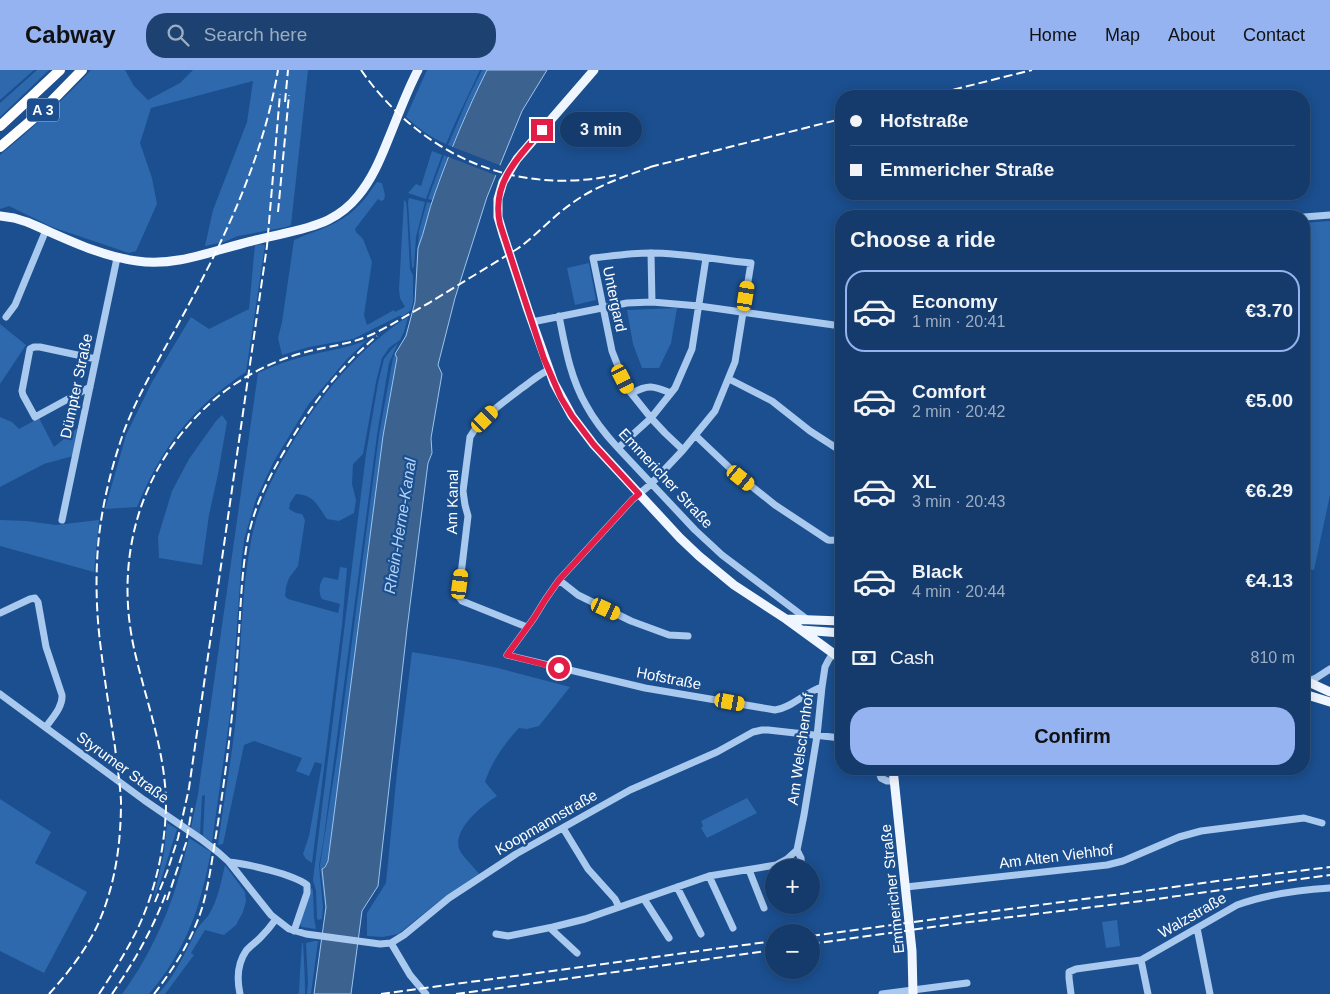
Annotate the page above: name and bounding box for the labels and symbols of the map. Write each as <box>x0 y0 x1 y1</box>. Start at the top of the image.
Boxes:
road number: A 3 <box>27 98 59 122</box>
callout: 3 min <box>560 112 642 148</box>
route end <box>531 119 553 141</box>
street label: Untergard <box>600 265 630 333</box>
car <box>736 280 755 312</box>
street label: Dümpter Straße <box>57 332 95 440</box>
car <box>609 362 636 396</box>
car <box>469 403 500 435</box>
street label: Emmericher Straße <box>615 425 717 531</box>
water label: Rhein-Herne-Kanal <box>381 457 419 595</box>
car <box>724 463 757 493</box>
street label: Am Kanal <box>443 469 461 535</box>
car <box>450 568 469 600</box>
car <box>589 596 622 622</box>
route start <box>548 657 570 679</box>
street label: Hofstraße <box>635 663 703 693</box>
street label: Am Welschenhof <box>784 691 816 806</box>
car <box>713 692 746 712</box>
street label: Styrumer Straße <box>73 728 173 806</box>
street label: Koopmannstraße <box>492 786 600 858</box>
street label: Emmericher Straße <box>877 823 907 955</box>
street label: Am Alten Viehhof <box>998 840 1115 871</box>
street label: Walzstraße <box>1155 889 1229 941</box>

